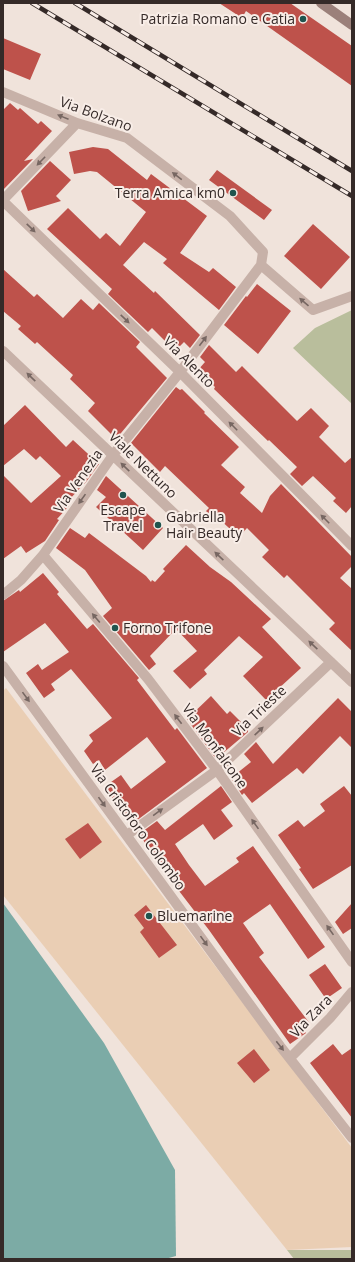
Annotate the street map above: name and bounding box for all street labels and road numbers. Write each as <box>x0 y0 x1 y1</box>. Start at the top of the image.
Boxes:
street label: Via Bolzano <box>57 92 135 135</box>
street label: Via Alento <box>159 332 219 392</box>
street label: Viale Nettuno <box>105 427 182 502</box>
street label: Via Venezia <box>49 445 107 516</box>
street label: Via Trieste <box>227 681 290 741</box>
street label: Via Monfalcone <box>178 699 253 792</box>
street label: Via Cristoforo Colombo <box>86 760 191 894</box>
street label: Via Zara <box>286 990 336 1041</box>

